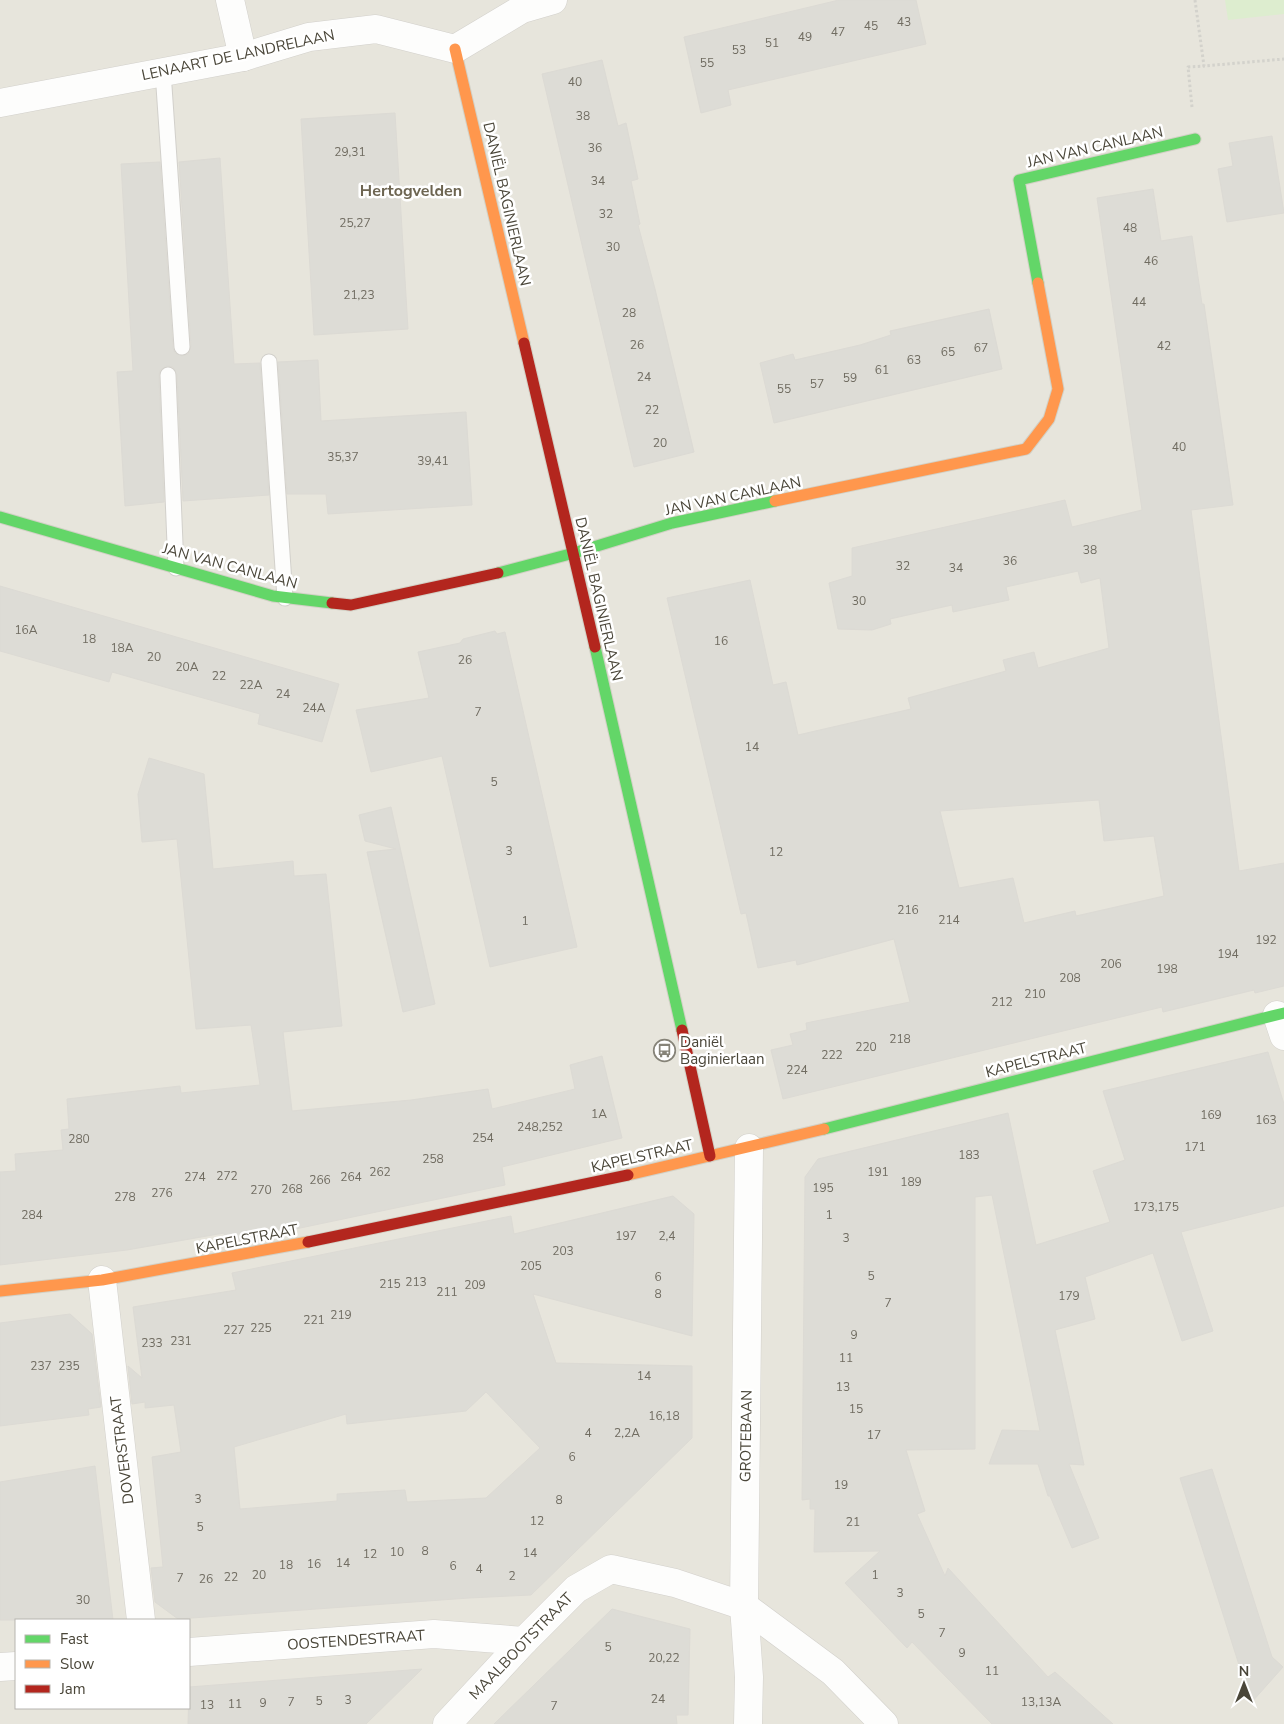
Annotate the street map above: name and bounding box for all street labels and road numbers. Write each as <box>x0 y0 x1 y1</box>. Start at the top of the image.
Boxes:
street label: LENAART DE LANDRELAAN <box>140 25 336 85</box>
street label: DANIËL BAGINIERLAAN <box>478 120 536 288</box>
street label: JAN VAN CANLAAN <box>1024 122 1165 173</box>
street label: JAN VAN CANLAAN <box>662 472 803 520</box>
street label: DANIËL BAGINIERLAAN <box>570 515 628 683</box>
street label: JAN VAN CANLAAN <box>159 538 300 594</box>
street label: KAPELSTRAAT <box>983 1038 1089 1082</box>
street label: KAPELSTRAAT <box>589 1135 695 1177</box>
street label: KAPELSTRAAT <box>194 1219 300 1259</box>
street label: GROTEBAAN <box>735 1390 757 1482</box>
street label: DOVERSTRAAT <box>105 1395 139 1505</box>
street label: MAALBOOTSTRAAT <box>465 1588 577 1704</box>
street label: OOSTENDESTRAAT <box>286 1625 426 1655</box>

